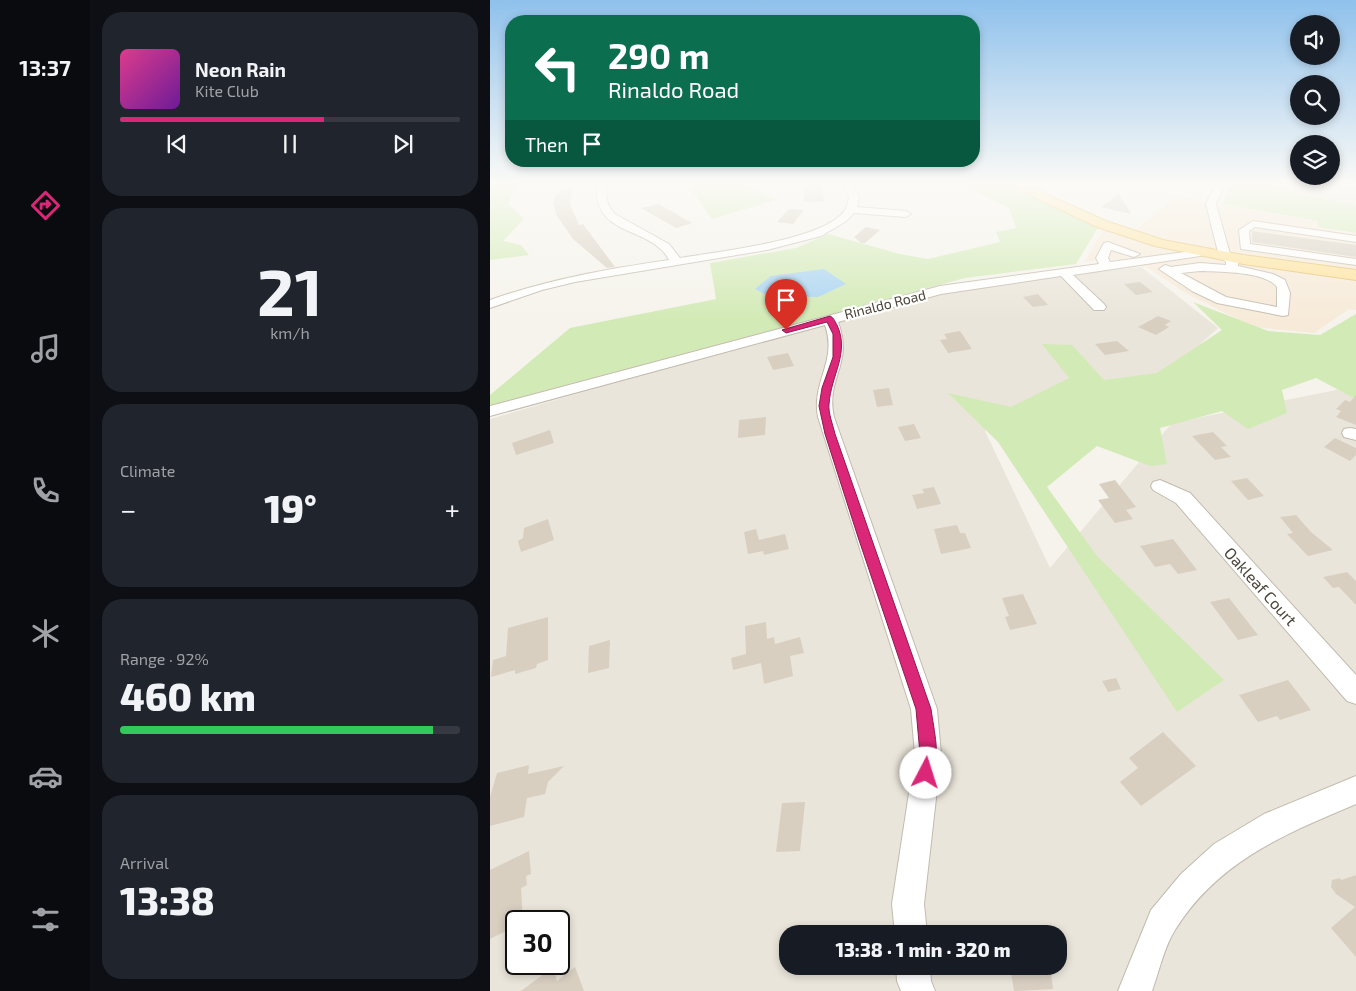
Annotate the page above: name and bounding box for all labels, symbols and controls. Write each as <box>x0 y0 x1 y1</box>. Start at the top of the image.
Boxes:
map controls <box>1290 15 1340 185</box>
button: sound <box>1290 15 1340 65</box>
text: 290 m <box>608 34 709 76</box>
icon: left <box>525 35 590 100</box>
text: 13:37 <box>19 54 71 80</box>
text: Neon Rain <box>195 58 286 81</box>
button: search <box>1290 75 1340 125</box>
text: Rinaldo Road <box>608 76 739 102</box>
text: Kite Club <box>195 81 259 100</box>
icon: previous <box>163 130 191 158</box>
icon: pause <box>276 130 304 158</box>
icon: next <box>389 130 417 158</box>
icon: arrive <box>578 130 606 158</box>
text: Then <box>525 133 568 156</box>
button: layers <box>1290 135 1340 185</box>
icon: directions <box>28 188 63 223</box>
text: 21 <box>257 251 323 329</box>
pin <box>765 279 807 330</box>
icon: arrive <box>772 286 800 314</box>
street label: Rinaldo Road <box>842 286 928 322</box>
text: km/h <box>270 323 310 342</box>
icon: music <box>28 331 63 366</box>
text: Climate <box>120 461 175 480</box>
icon: phone <box>28 473 63 508</box>
text: 19° <box>264 485 317 531</box>
text: − <box>120 492 136 526</box>
text: + <box>445 492 460 526</box>
street label: Oakleaf Court <box>1221 543 1301 629</box>
icon: climate <box>28 616 63 651</box>
text: Range · 92% <box>120 649 209 668</box>
text: 460 km <box>120 673 256 719</box>
position arrow <box>899 746 951 798</box>
icon: car <box>28 759 63 794</box>
text: Arrival <box>120 853 169 872</box>
text: 13:38 <box>120 877 215 923</box>
icon: filters <box>28 902 63 937</box>
speed limit sign: 30 <box>505 910 570 975</box>
text: 13:38 · 1 min · 320 m <box>835 938 1011 961</box>

